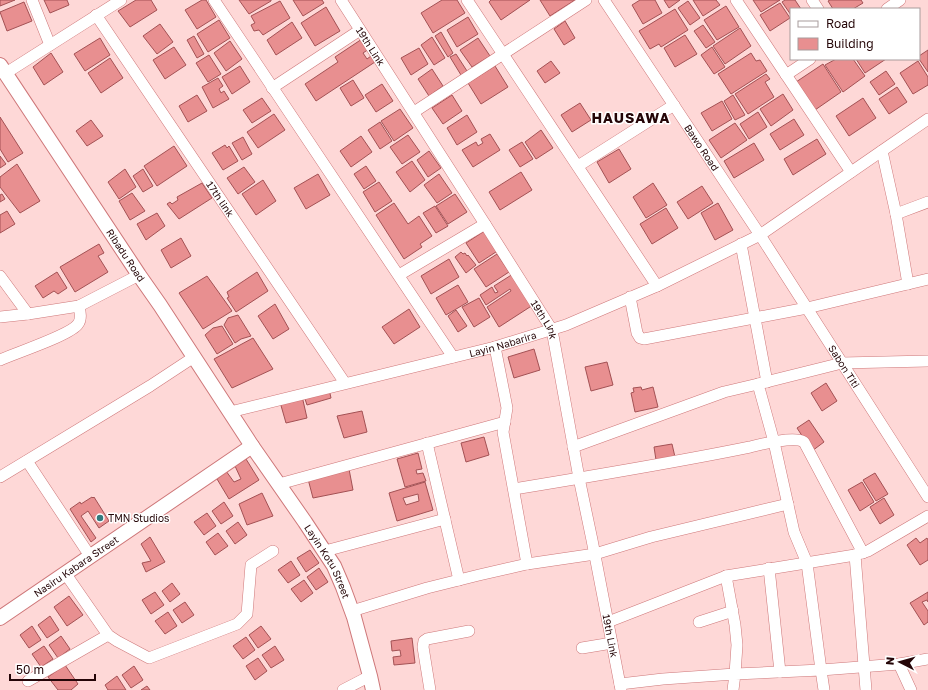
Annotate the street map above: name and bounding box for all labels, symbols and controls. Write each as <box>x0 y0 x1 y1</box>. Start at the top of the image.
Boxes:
legend <box>790 8 920 60</box>
text: Road <box>826 16 855 31</box>
street label: 19th Link <box>354 25 388 68</box>
text: Building <box>826 36 874 51</box>
district label: HAUSAWA <box>591 109 671 126</box>
street label: Bawo Road <box>682 122 722 173</box>
street label: 17th link <box>204 179 237 219</box>
street label: Ribadu Road <box>104 227 148 284</box>
street label: 19th Link <box>528 298 560 340</box>
street label: Layin Nabarira <box>468 329 538 359</box>
street label: Sabon Titi <box>826 343 862 390</box>
place label: TMN Studios <box>108 512 169 524</box>
marker: TMN Studios <box>95 513 105 523</box>
street label: Layin Kotu Street <box>302 522 353 600</box>
street label: Nasiru Kabara Street <box>31 533 121 599</box>
street label: 19th Link <box>600 613 621 659</box>
north arrow <box>880 642 920 682</box>
scale bar <box>10 656 95 682</box>
text: N <box>883 656 896 666</box>
text: 50 m <box>16 662 44 677</box>

